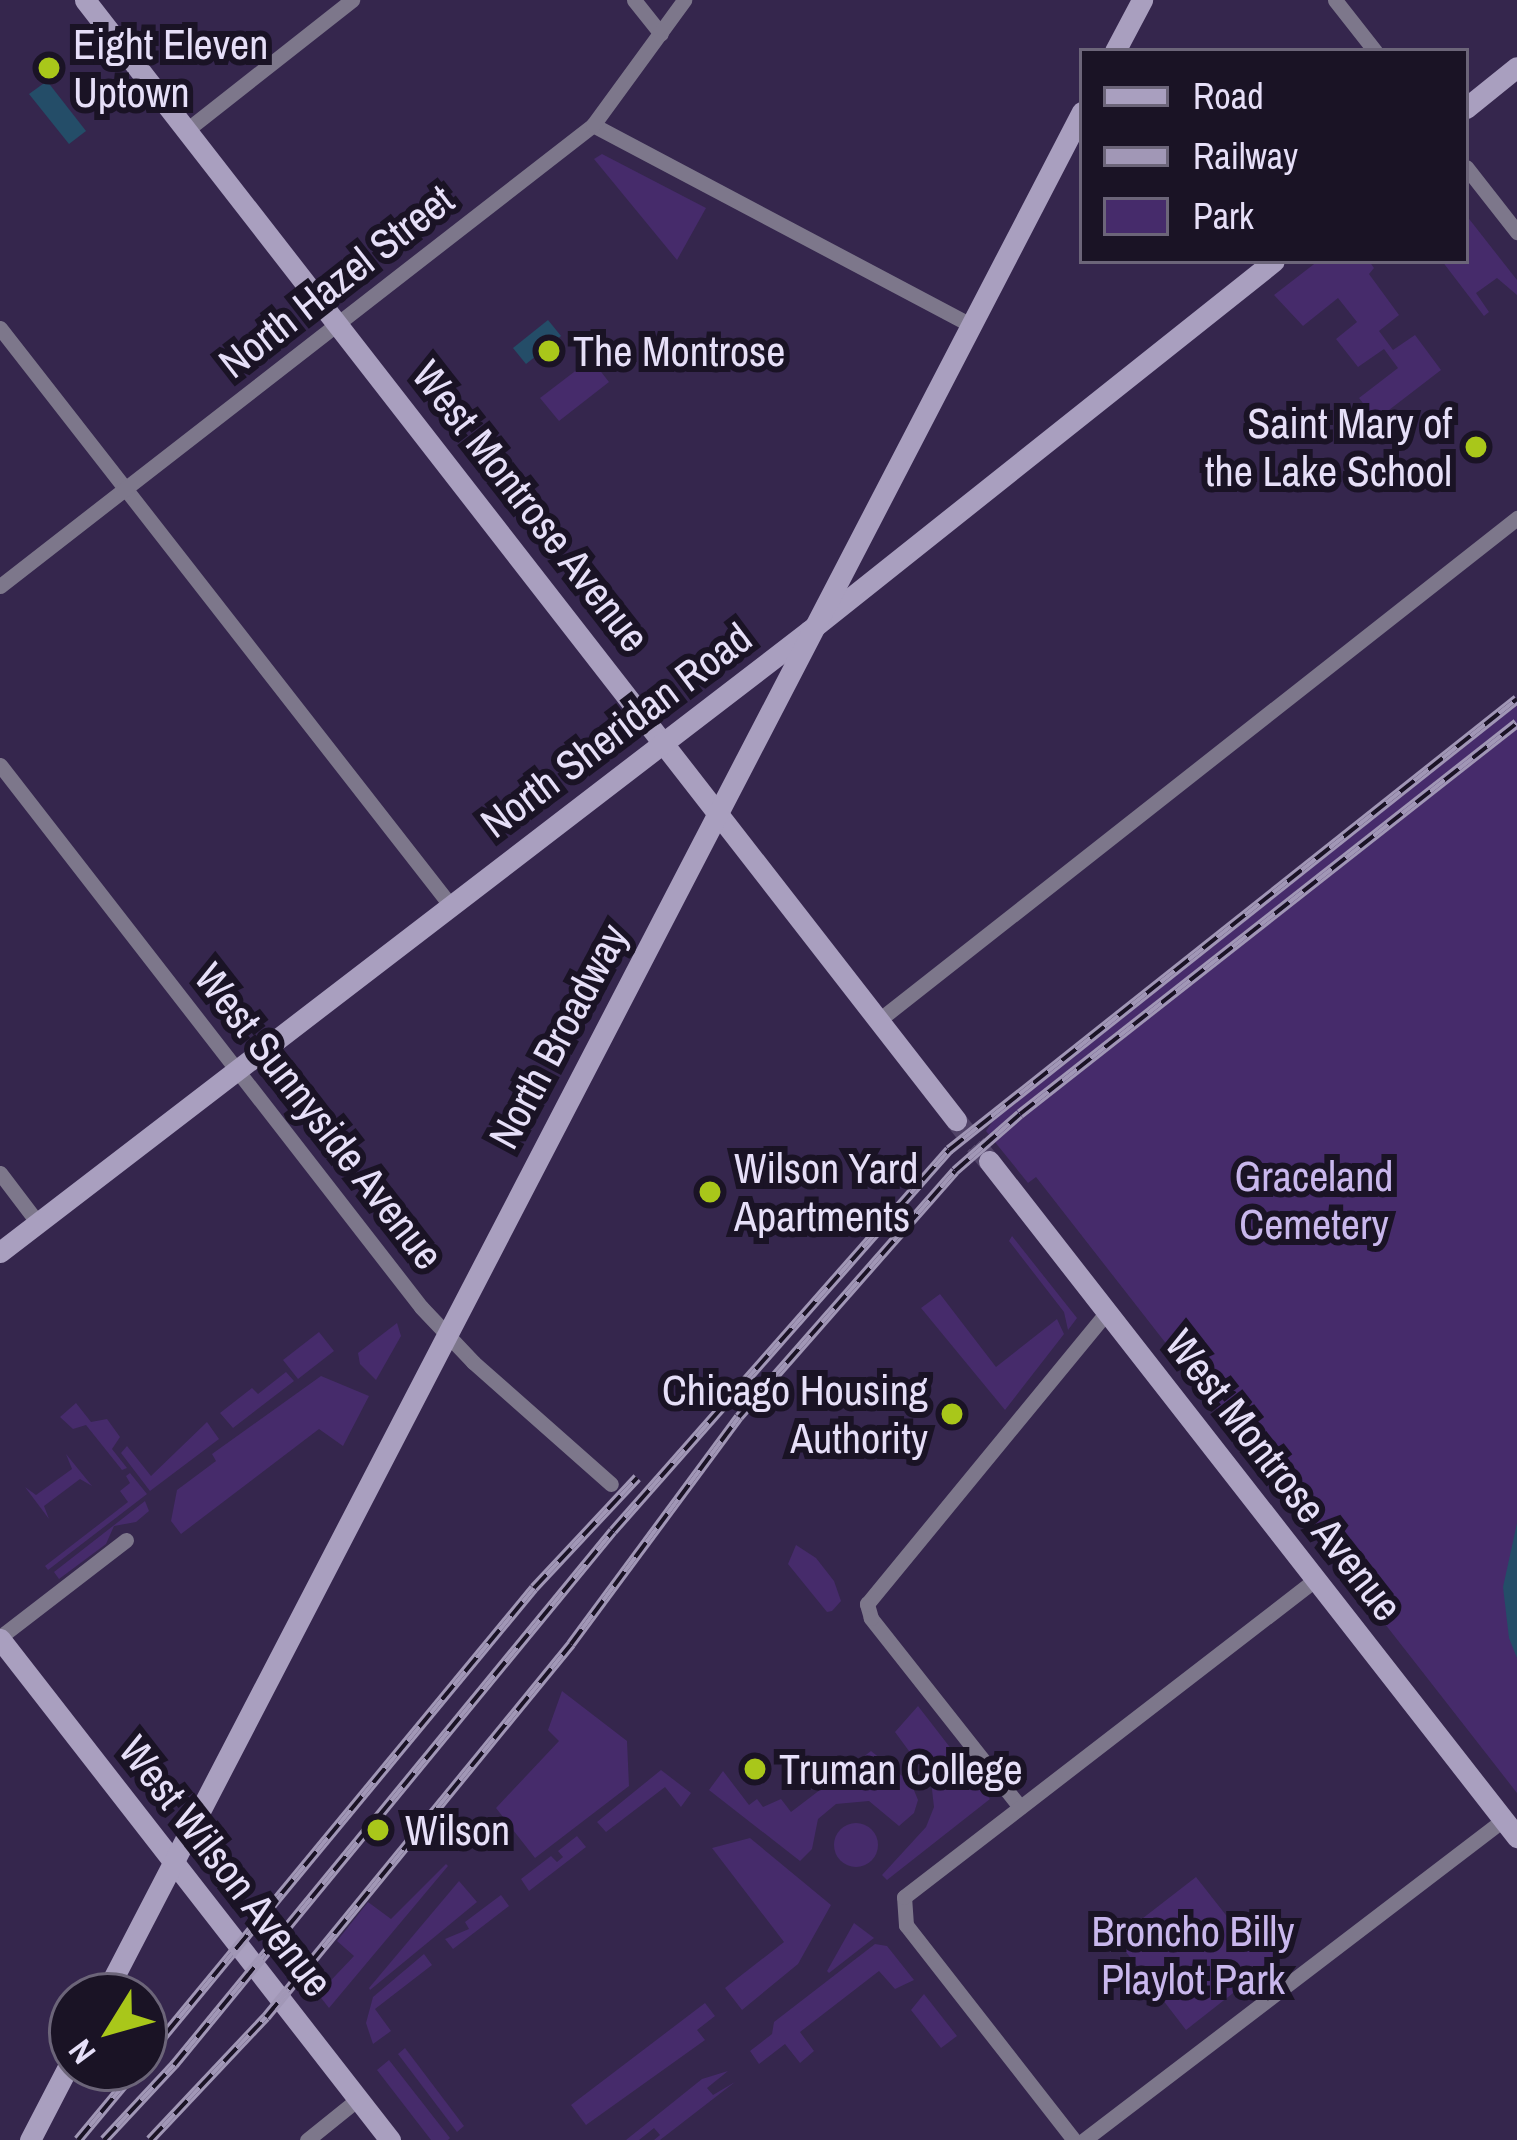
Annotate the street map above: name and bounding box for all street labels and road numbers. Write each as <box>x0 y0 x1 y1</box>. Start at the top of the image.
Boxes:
street label: North Hazel Street <box>209 174 463 388</box>
street label: West Montrose Avenue <box>401 350 661 662</box>
street label: North Sheridan Road <box>471 612 761 848</box>
street label: North Broadway <box>478 915 638 1157</box>
street label: West Sunnyside Avenue <box>183 952 455 1280</box>
street label: West Montrose Avenue <box>1154 1319 1414 1631</box>
street label: West Wilson Avenue <box>108 1725 344 2007</box>

